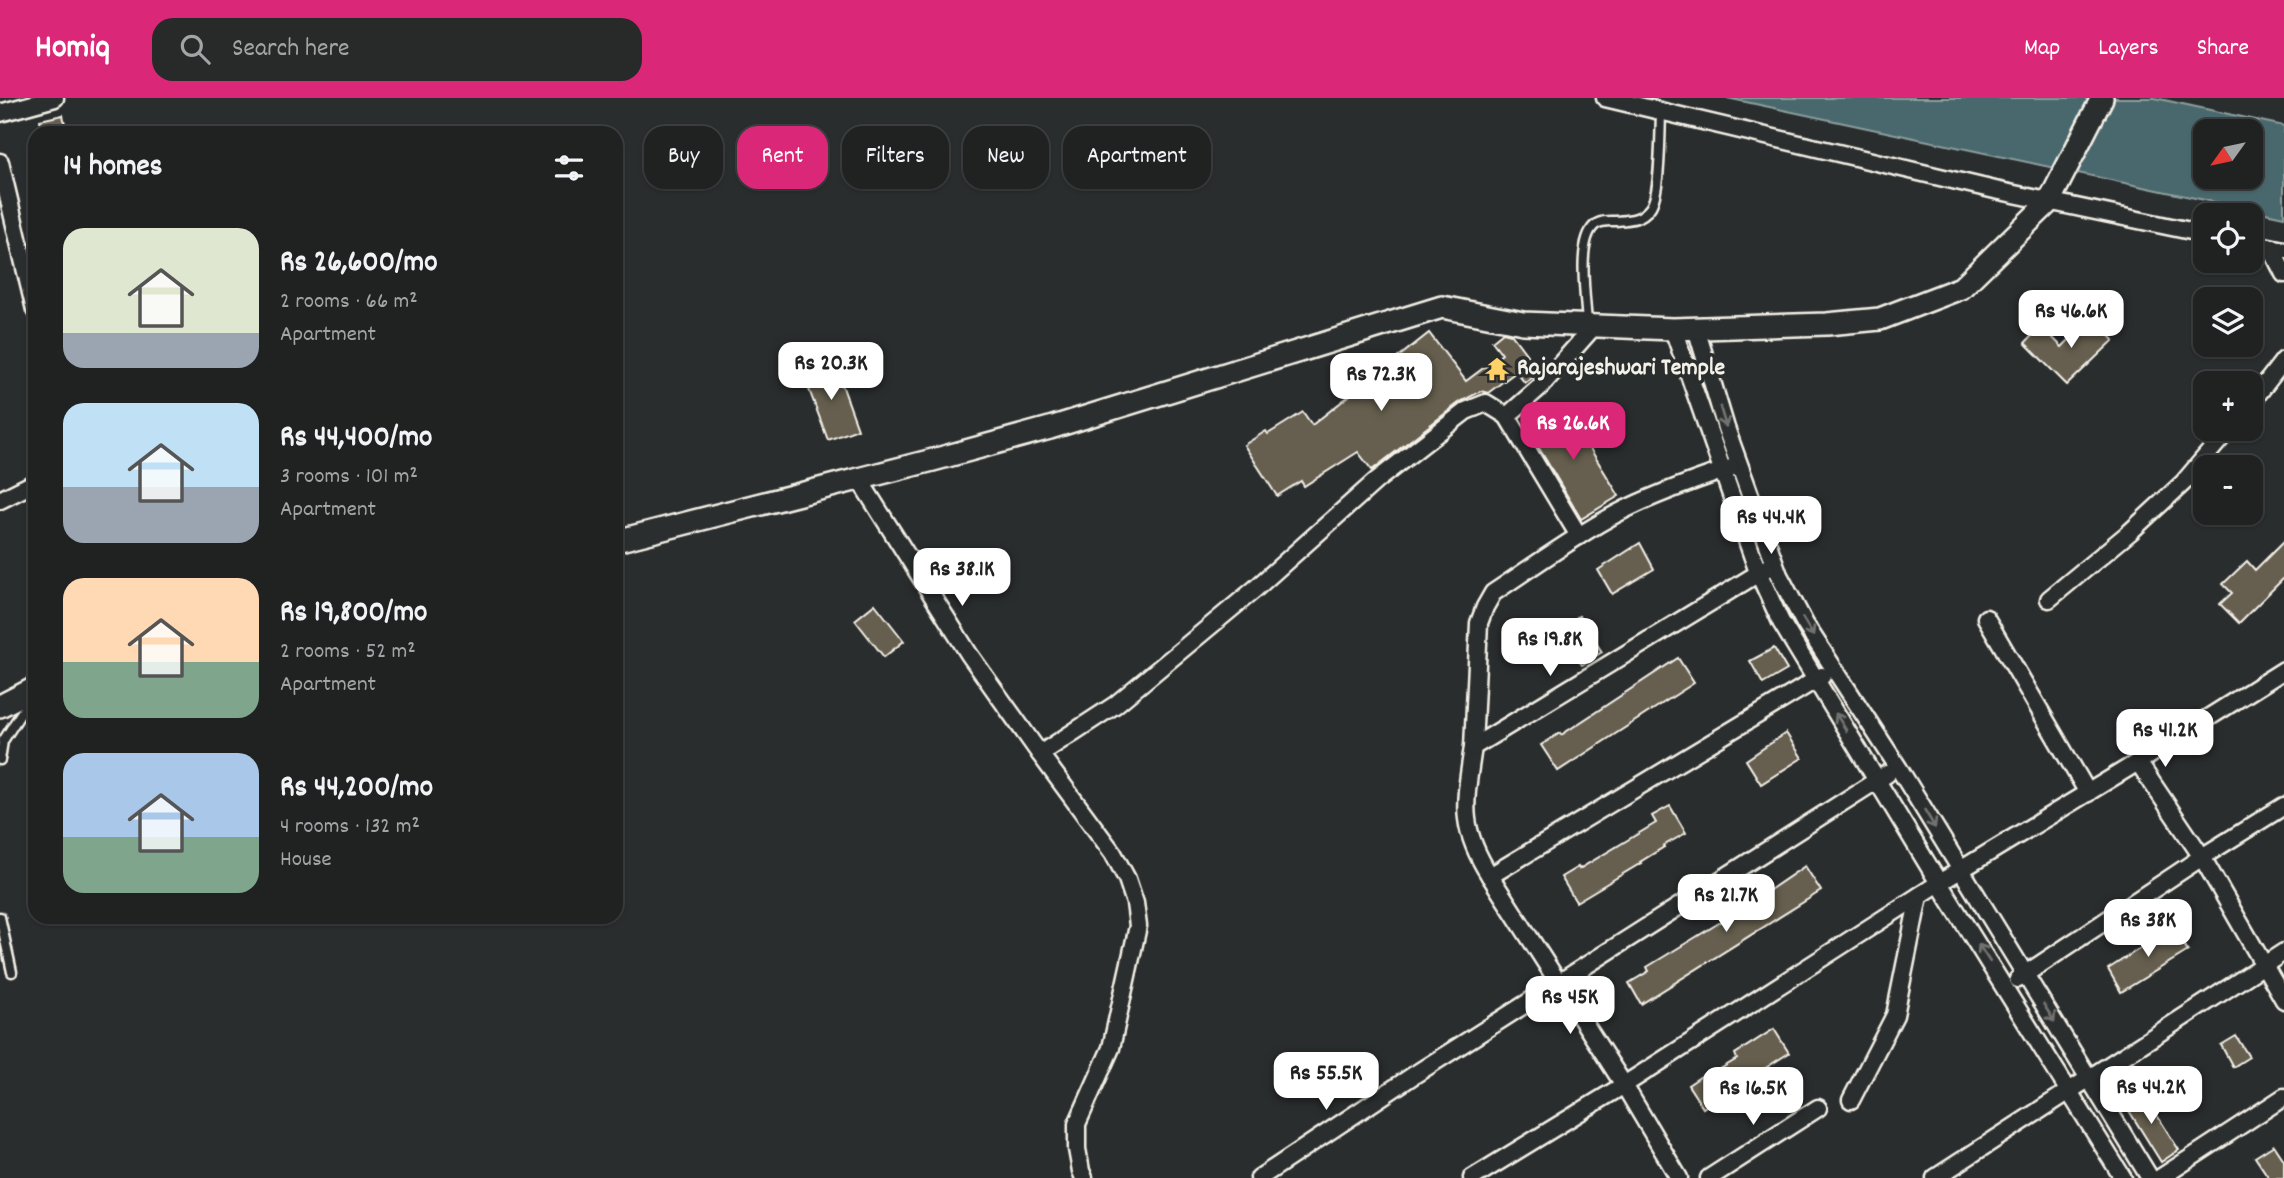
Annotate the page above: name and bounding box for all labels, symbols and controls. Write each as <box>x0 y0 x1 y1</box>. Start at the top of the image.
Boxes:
search box <box>152 18 642 81</box>
text: Homiq <box>35 26 110 73</box>
icon: search <box>176 30 214 68</box>
text: Search here <box>232 31 349 68</box>
text: Map <box>2024 32 2060 66</box>
text: Layers <box>2098 32 2159 66</box>
text: Share <box>2197 32 2249 66</box>
north arrow <box>2193 119 2263 189</box>
map controls <box>2193 119 2263 525</box>
chip: Buy <box>644 126 723 189</box>
chip: Rent <box>737 126 828 189</box>
chip: Filters <box>842 126 949 189</box>
chip: New <box>963 126 1049 189</box>
chip: Apartment <box>1063 126 1211 189</box>
text: 14 homes <box>63 147 162 190</box>
icon: filters <box>550 149 588 187</box>
button: locate <box>2193 203 2263 273</box>
text: Rs 26,600/mo <box>280 243 438 286</box>
icon: home <box>119 256 203 340</box>
text: 2 rooms · 66 m² <box>280 286 418 319</box>
button: layers <box>2193 287 2263 357</box>
pin: Rs 46.6K <box>1999 290 2143 350</box>
text: Rs 46.6K <box>2035 296 2107 329</box>
text: Apartment <box>280 319 376 352</box>
pin: Rs 20.3K <box>759 342 903 402</box>
text: Rs 20.3K <box>794 348 868 381</box>
place label: Rajarajeshwari Temple <box>1517 352 1726 386</box>
pin: Rs 72.3K <box>1309 354 1453 413</box>
temple icon: Rajarajeshwari Temple <box>1483 355 1511 383</box>
text: Rs 72.3K <box>1346 359 1416 392</box>
button: + <box>2193 371 2263 441</box>
pin: Rs 26.6K <box>1501 402 1645 462</box>
one-way arrow <box>1718 405 1730 427</box>
text: Rs 26.6K <box>1536 408 1610 441</box>
text: Rs 44,400/mo <box>280 418 432 461</box>
icon: home <box>119 431 203 515</box>
button: − <box>2193 455 2263 525</box>
text: 3 rooms · 101 m² <box>280 461 418 494</box>
text: Apartment <box>280 494 376 527</box>
pin: Rs 44.4K <box>1699 496 1843 556</box>
text: Rs 44.4K <box>1736 502 1806 535</box>
pin: Rs 38.1K <box>890 548 1034 608</box>
text: Rs 38.1K <box>929 554 995 587</box>
text: Rs 19,800/mo <box>280 593 427 636</box>
icon: home <box>119 606 203 690</box>
one-way arrow <box>1801 617 1815 637</box>
pin: Rs 19.8K <box>1478 618 1622 678</box>
text: Rs 19.8K <box>1517 624 1583 657</box>
text: 2 rooms · 52 m² <box>280 636 416 669</box>
text: Apartment <box>280 669 376 702</box>
pin: Rs 41.2K <box>2093 710 2237 769</box>
one-way arrow <box>1834 712 1848 732</box>
text: Rs 41.2K <box>2132 715 2198 748</box>
text: Rs 44,200/mo <box>280 768 433 811</box>
icon: home <box>119 781 203 865</box>
one-way arrow <box>1923 809 1937 829</box>
text: 4 rooms · 132 m² <box>280 811 420 844</box>
text: House <box>280 844 332 877</box>
pin: Rs 21.7K <box>1654 874 1798 934</box>
text: Rs 21.7K <box>1694 880 1758 913</box>
pin: Rs 38K <box>2091 900 2205 959</box>
text: Rs 38K <box>2120 905 2176 938</box>
one-way arrow <box>1977 944 1991 963</box>
pin: Rs 45K <box>1513 976 1627 1036</box>
text: Rs 45K <box>1542 982 1598 1015</box>
one-way arrow <box>2043 1002 2057 1022</box>
pin: Rs 55.5K <box>1254 1052 1398 1112</box>
text: Rs 55.5K <box>1290 1058 1362 1091</box>
pin: Rs 44.2K <box>2079 1066 2223 1126</box>
pin: Rs 16.5K <box>1681 1068 1825 1127</box>
text: Rs 44.2K <box>2116 1072 2186 1105</box>
text: Rs 16.5K <box>1719 1073 1787 1106</box>

